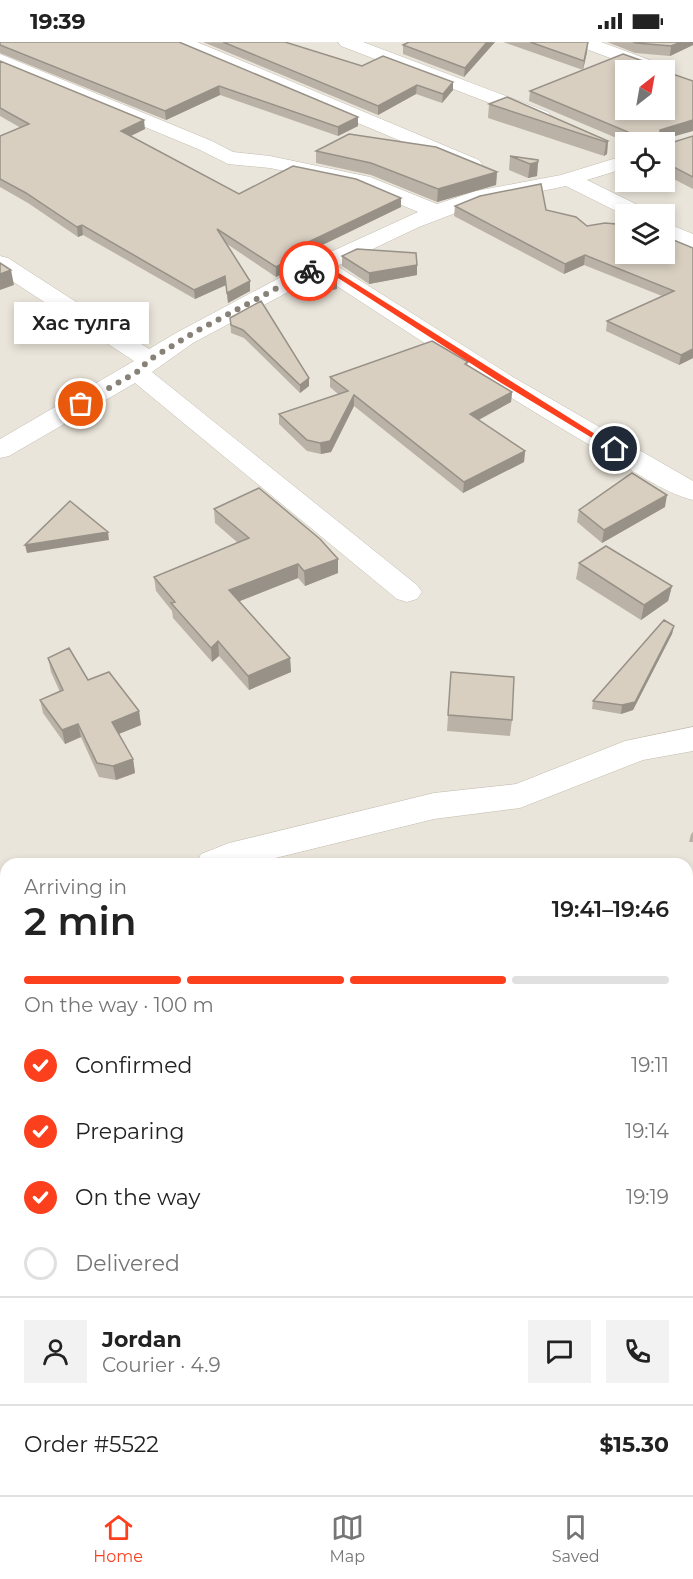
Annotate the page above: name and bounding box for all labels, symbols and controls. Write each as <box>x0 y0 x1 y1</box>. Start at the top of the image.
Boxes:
text: 19:39 <box>30 8 85 35</box>
north arrow <box>615 60 675 120</box>
map controls <box>615 60 675 264</box>
button: locate <box>615 132 675 192</box>
button: layers <box>615 204 675 264</box>
courier <box>279 241 339 301</box>
icon: bike <box>293 255 326 288</box>
callout: Хас тулга <box>14 302 148 344</box>
text: Хас тулга <box>32 311 131 335</box>
pin <box>55 378 106 429</box>
icon: bag <box>64 387 97 420</box>
pin <box>589 423 640 474</box>
icon: home <box>598 432 631 465</box>
text: Arriving in <box>24 875 127 899</box>
text: 19:41–19:46 <box>552 896 669 923</box>
text: 2 min <box>24 897 137 945</box>
text: On the way · 100 m <box>24 993 214 1017</box>
icon: check <box>24 1049 57 1082</box>
text: Confirmed <box>75 1052 192 1079</box>
text: 19:11 <box>631 1053 669 1077</box>
icon: check <box>24 1115 57 1148</box>
text: Preparing <box>75 1118 184 1145</box>
text: 19:14 <box>625 1119 669 1143</box>
icon: check <box>24 1181 57 1214</box>
text: On the way <box>75 1184 200 1211</box>
text: 19:19 <box>626 1185 669 1209</box>
text: Delivered <box>75 1250 180 1277</box>
button: person <box>24 1320 87 1383</box>
button: chat <box>528 1320 591 1383</box>
button: phone <box>606 1320 669 1383</box>
text: Jordan <box>102 1326 182 1353</box>
text: Courier · 4.9 <box>102 1353 221 1377</box>
text: Order #5522 <box>24 1431 159 1458</box>
text: $15.30 <box>600 1431 669 1458</box>
tab: Home <box>93 1511 143 1566</box>
tab: Map <box>330 1511 365 1566</box>
tab: Saved <box>552 1511 600 1566</box>

